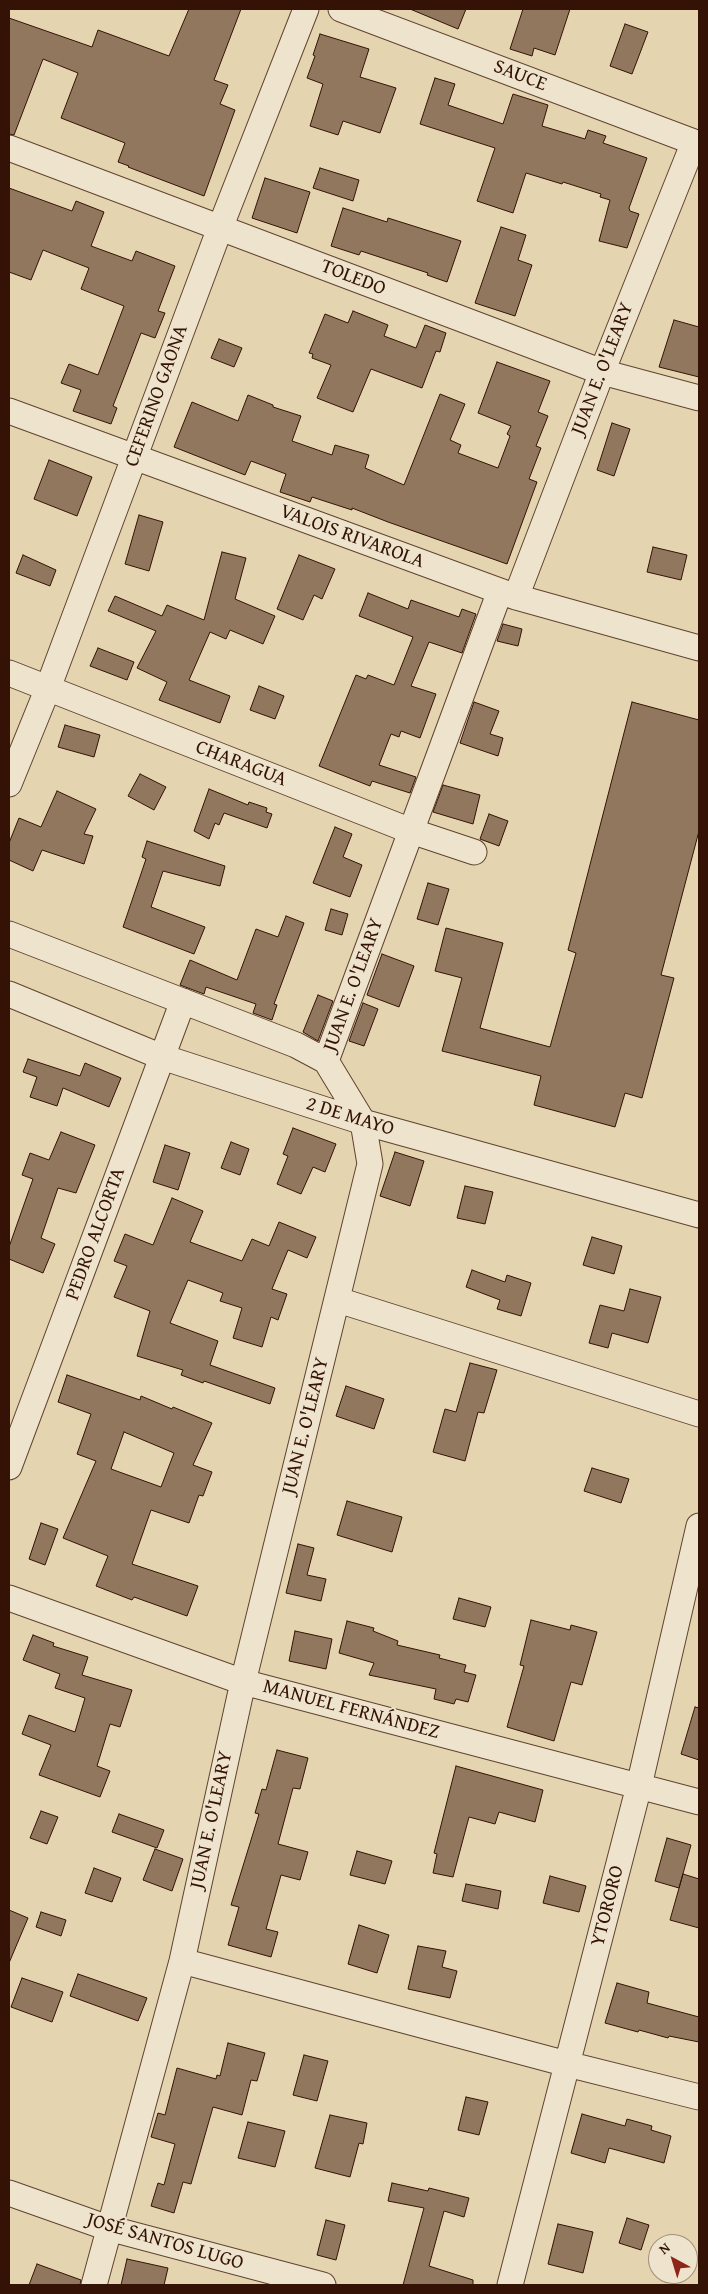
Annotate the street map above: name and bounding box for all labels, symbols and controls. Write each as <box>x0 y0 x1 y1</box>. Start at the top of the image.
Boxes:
street label: SAUCE <box>490 55 550 97</box>
street label: TOLEDO <box>317 255 389 301</box>
street label: JUAN E. O'LEARY <box>567 299 639 439</box>
street label: CEFERINO GAONA <box>120 322 194 470</box>
street label: VALOIS RIVAROLA <box>277 500 427 574</box>
street label: CHARAGUA <box>192 736 290 792</box>
street label: JUAN E. O'LEARY <box>319 915 389 1055</box>
street label: 2 DE MAYO <box>303 1092 397 1142</box>
street label: PEDRO ALCORTA <box>61 1164 131 1304</box>
street label: JUAN E. O'LEARY <box>277 1355 335 1497</box>
street label: MANUEL FERNÁNDEZ <box>260 1675 442 1745</box>
street label: JUAN E. O'LEARY <box>186 1749 238 1891</box>
street label: YTORORO <box>586 1863 630 1949</box>
street label: JOSÉ SANTOS LUGO <box>84 2208 246 2276</box>
north arrow <box>648 2234 698 2284</box>
text: N <box>654 2237 674 2259</box>

